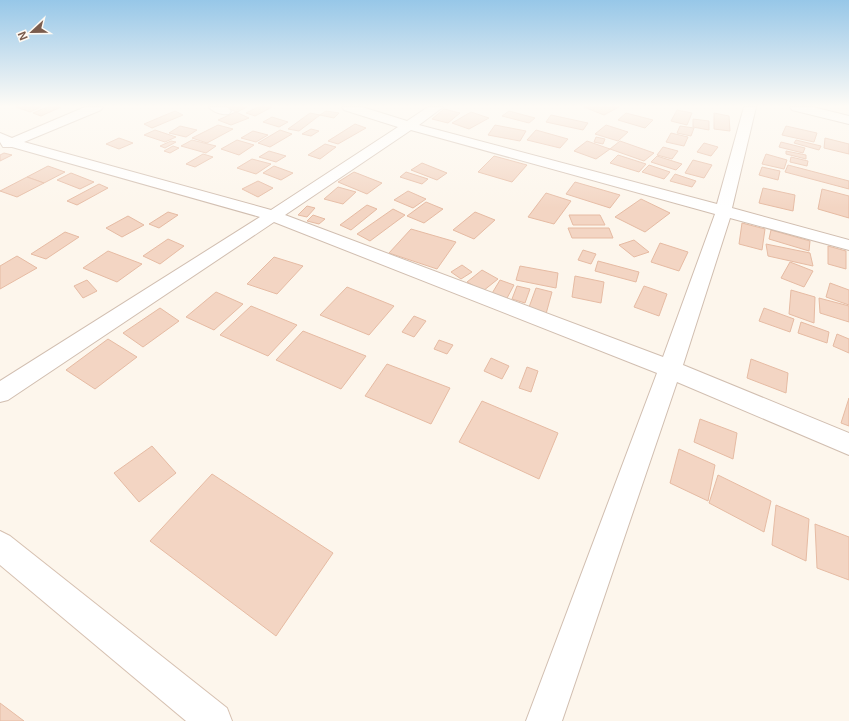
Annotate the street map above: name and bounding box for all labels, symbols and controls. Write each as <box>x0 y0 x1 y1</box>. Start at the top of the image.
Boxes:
north arrow <box>12 12 52 52</box>
text: N <box>15 29 31 42</box>

